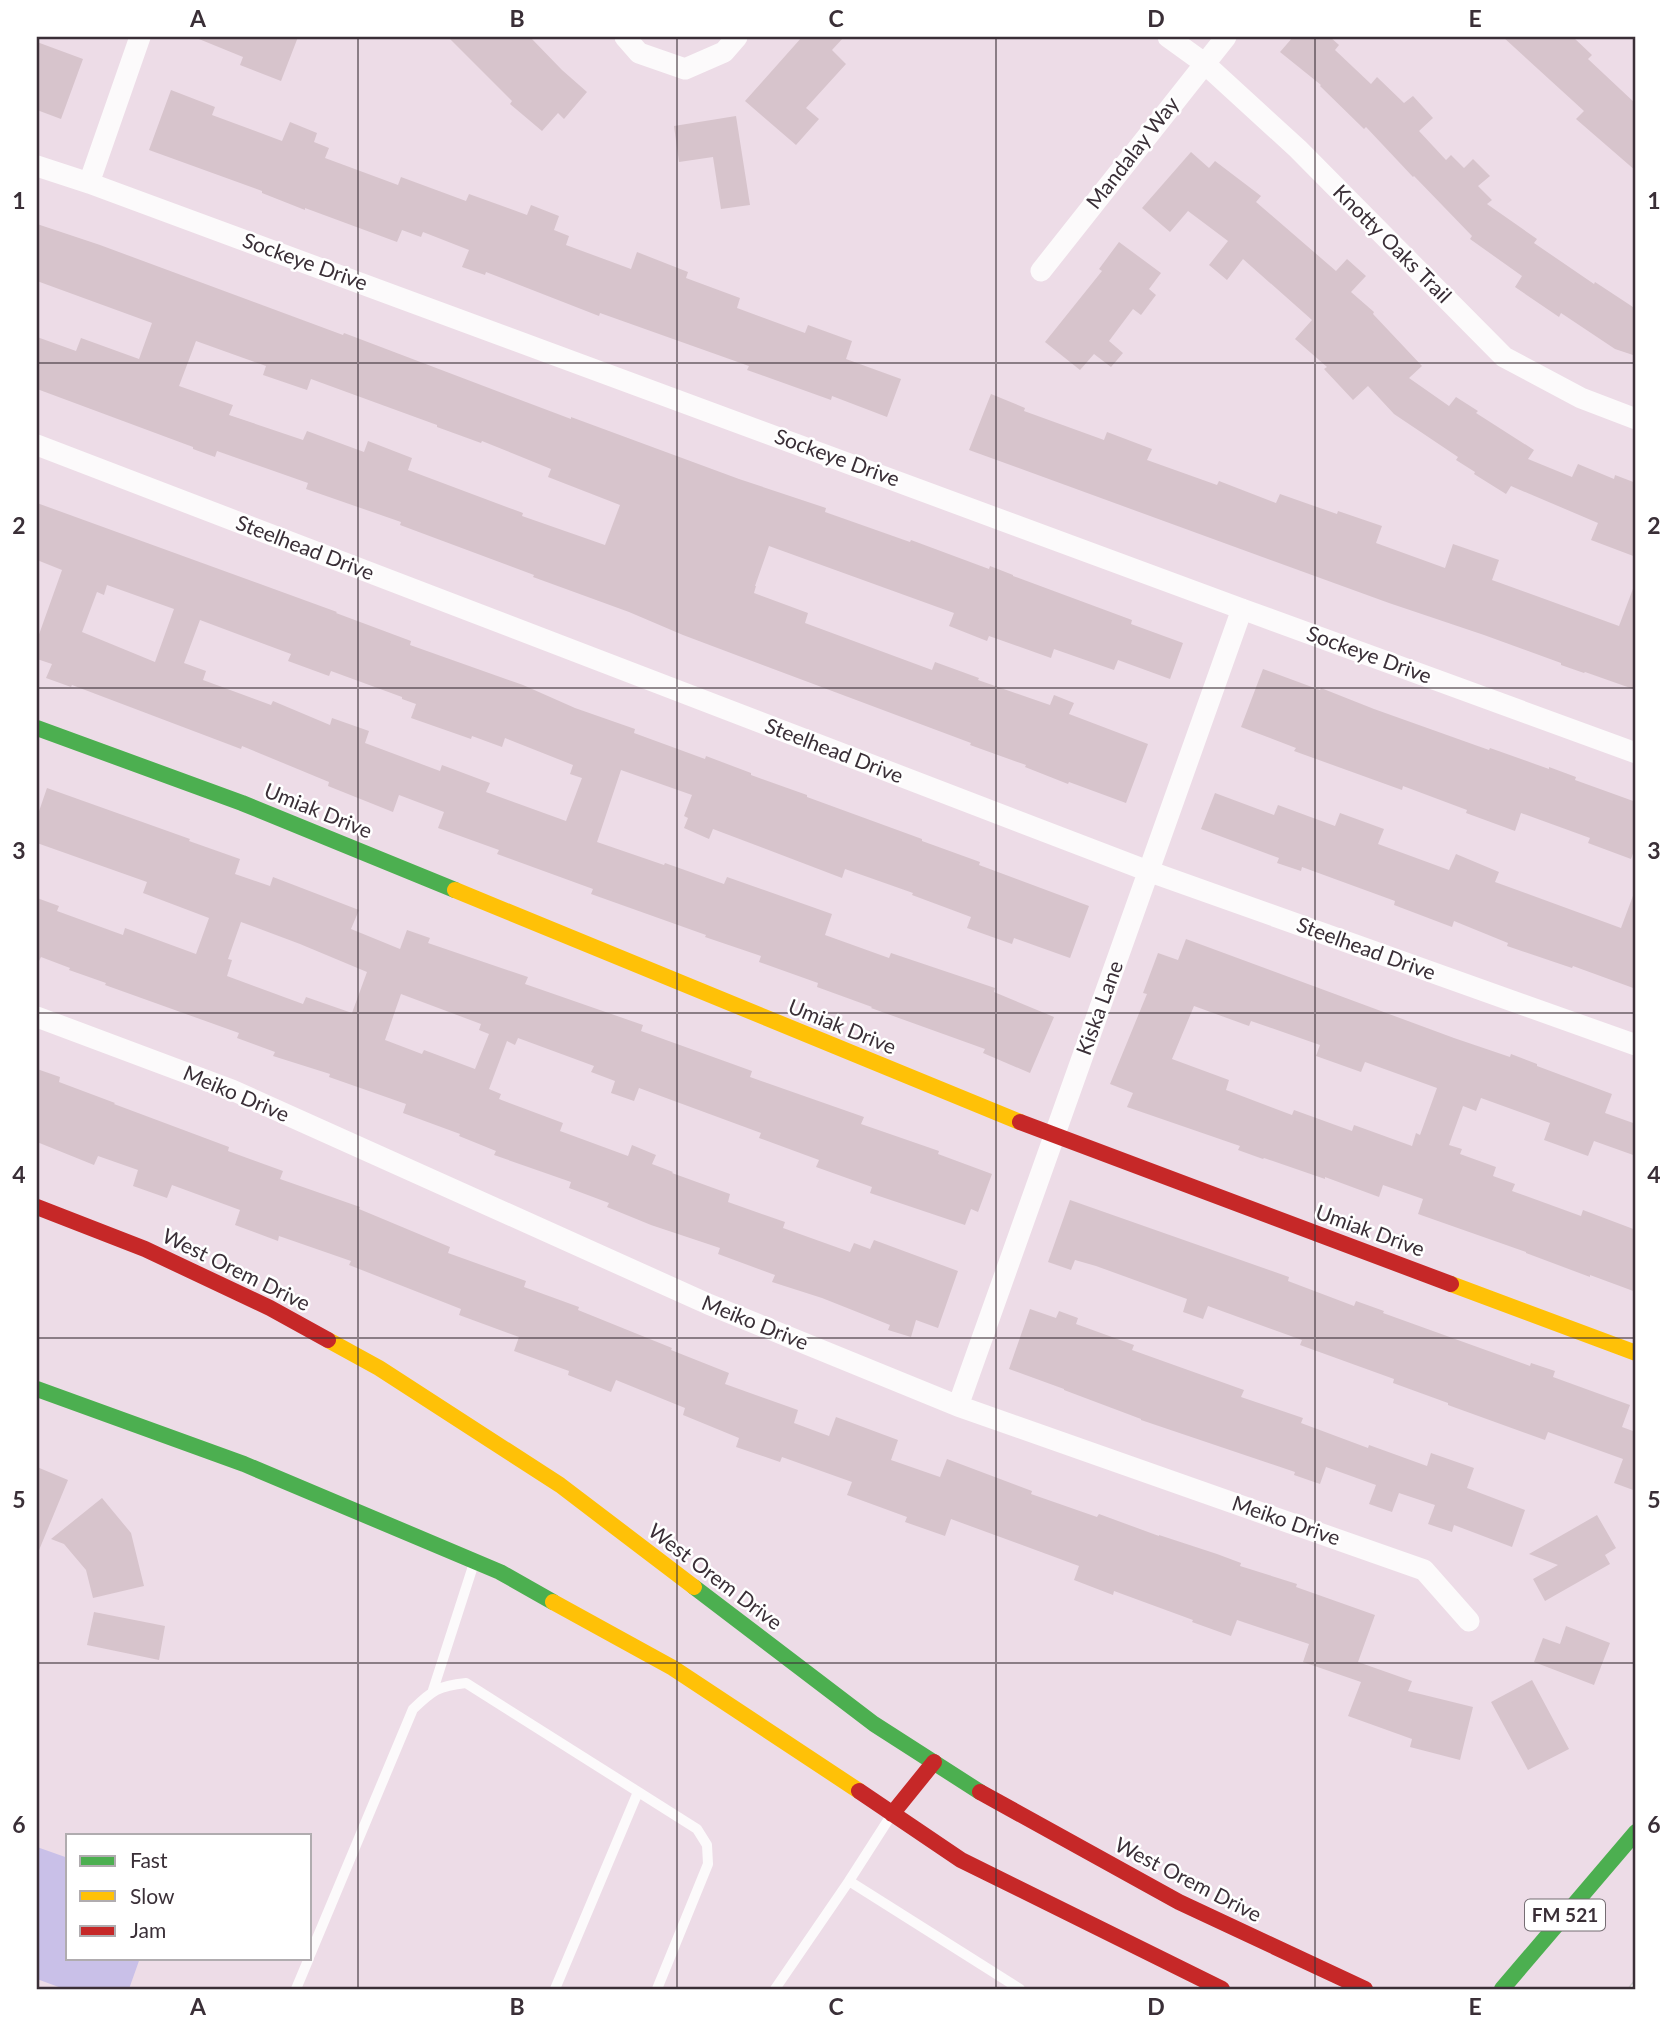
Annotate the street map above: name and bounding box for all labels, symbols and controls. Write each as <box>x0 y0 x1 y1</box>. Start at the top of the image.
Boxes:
text: A <box>189 4 207 32</box>
text: B <box>509 4 525 32</box>
text: C <box>828 4 844 32</box>
text: D <box>1147 4 1165 32</box>
text: E <box>1468 4 1482 32</box>
street label: Mandalay Way <box>1080 91 1184 213</box>
street label: Knotty Oaks Trail <box>1329 179 1457 307</box>
text: 1 <box>12 186 26 214</box>
text: 1 <box>1647 186 1661 214</box>
street label: Sockeye Drive <box>240 226 371 295</box>
street label: Sockeye Drive <box>772 422 903 491</box>
street label: Steelhead Drive <box>233 509 378 584</box>
text: 2 <box>12 511 26 539</box>
text: 2 <box>1647 511 1661 539</box>
street label: Sockeye Drive <box>1304 619 1435 688</box>
street label: Steelhead Drive <box>762 712 907 787</box>
street label: Umiak Drive <box>261 777 376 843</box>
text: 3 <box>12 836 26 864</box>
text: 3 <box>1647 836 1661 864</box>
street label: Steelhead Drive <box>1294 911 1439 984</box>
street label: Kiska Lane <box>1070 957 1127 1058</box>
street label: Umiak Drive <box>785 993 900 1059</box>
street label: Meiko Drive <box>180 1059 293 1126</box>
text: 4 <box>12 1160 26 1188</box>
text: 4 <box>1647 1160 1661 1188</box>
street label: Umiak Drive <box>1313 1198 1428 1261</box>
street label: West Orem Drive <box>159 1222 315 1315</box>
street label: Meiko Drive <box>699 1289 812 1354</box>
text: 5 <box>12 1485 26 1513</box>
text: 5 <box>1647 1485 1661 1513</box>
street label: Meiko Drive <box>1229 1489 1344 1550</box>
street label: West Orem Drive <box>644 1517 788 1634</box>
text: 6 <box>12 1810 26 1838</box>
text: 6 <box>1647 1810 1661 1838</box>
street label: West Orem Drive <box>1111 1831 1266 1926</box>
legend <box>66 1834 312 1960</box>
text: Fast <box>130 1847 168 1872</box>
text: Slow <box>130 1883 175 1908</box>
road number: FM 521 <box>1525 1899 1605 1930</box>
text: Jam <box>130 1917 166 1942</box>
text: A <box>189 1992 207 2020</box>
text: B <box>509 1992 525 2020</box>
text: C <box>828 1992 844 2020</box>
text: D <box>1147 1992 1165 2020</box>
text: E <box>1468 1992 1482 2020</box>

